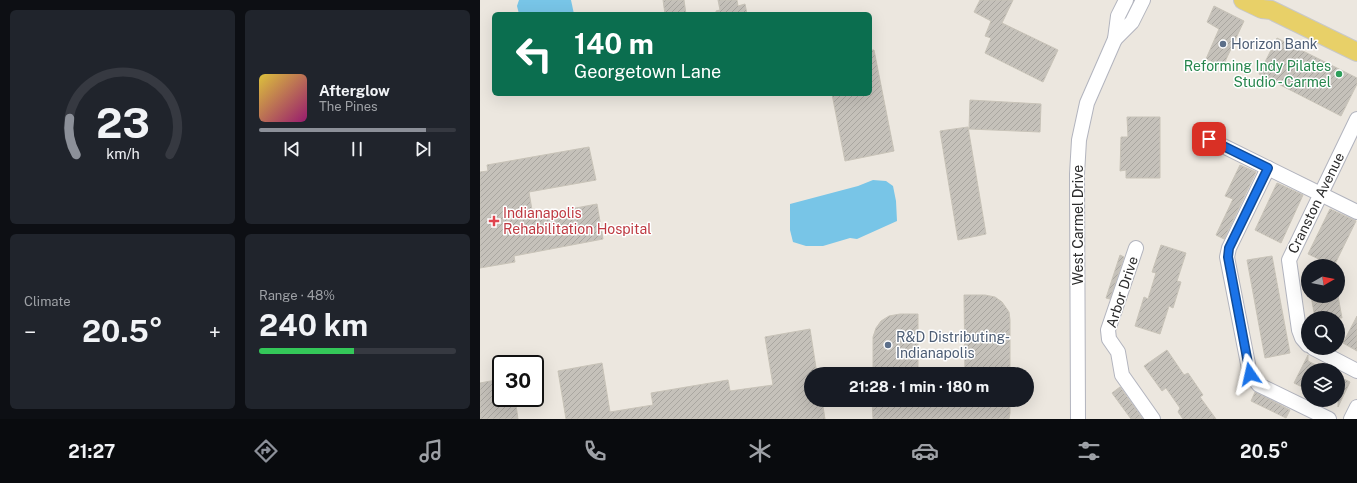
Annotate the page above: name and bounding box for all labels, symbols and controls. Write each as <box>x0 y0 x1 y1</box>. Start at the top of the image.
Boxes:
text: 140 m <box>574 27 654 60</box>
icon: left <box>508 28 560 80</box>
place label: Horizon Bank <box>1231 36 1318 52</box>
marker: Horizon Bank <box>1218 39 1228 49</box>
place label: Reforming Indy Pilates Studio - Carmel <box>1184 58 1331 90</box>
text: Georgetown Lane <box>574 61 721 82</box>
marker: Reforming Indy Pilates Studio - Carmel <box>1334 69 1344 79</box>
text: Afterglow <box>319 82 390 99</box>
text: 23 <box>95 98 150 147</box>
text: The Pines <box>319 99 378 114</box>
pin <box>1192 122 1226 156</box>
icon: arrive <box>1198 128 1220 150</box>
icon: previous <box>281 138 303 160</box>
icon: pause <box>346 138 368 160</box>
icon: next <box>412 138 434 160</box>
text: km/h <box>106 144 139 161</box>
street label: Cranston Avenue <box>1285 150 1347 256</box>
street label: West Carmel Drive <box>1070 165 1086 285</box>
place label: Indianapolis Rehabilitation Hospital <box>503 205 651 237</box>
marker: Indianapolis Rehabilitation Hospital <box>488 215 500 227</box>
street label: Arbor Drive <box>1103 254 1141 330</box>
north arrow <box>1301 259 1345 303</box>
map controls <box>1301 259 1345 407</box>
text: Range · 48% <box>259 288 335 303</box>
text: Climate <box>24 294 71 309</box>
text: 240 km <box>259 307 368 343</box>
button: search <box>1301 311 1345 355</box>
text: 20.5° <box>82 313 163 349</box>
text: − <box>24 319 36 345</box>
text: + <box>209 319 221 345</box>
place label: R&D Distributing- Indianapolis <box>896 329 1010 361</box>
marker: R&D Distributing- Indianapolis <box>883 340 893 350</box>
position arrow <box>1229 353 1271 395</box>
speed limit sign: 30 <box>492 355 544 407</box>
button: layers <box>1301 363 1345 407</box>
text: 21:28 · 1 min · 180 m <box>849 378 989 395</box>
icon: directions <box>252 437 280 465</box>
icon: music <box>417 437 445 465</box>
icon: phone <box>581 437 609 465</box>
icon: climate <box>746 437 774 465</box>
icon: car <box>911 437 939 465</box>
icon: filters <box>1075 437 1103 465</box>
text: 21:27 <box>68 441 115 462</box>
text: 20.5° <box>1240 441 1289 462</box>

